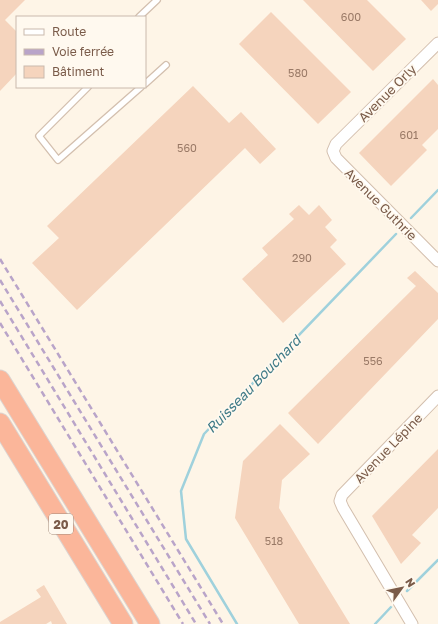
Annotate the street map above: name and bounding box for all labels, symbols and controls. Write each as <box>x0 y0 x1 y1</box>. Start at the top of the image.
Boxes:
house number: 600 <box>341 10 361 23</box>
legend <box>16 16 146 88</box>
text: Route <box>52 24 86 39</box>
text: Voie ferrée <box>52 44 114 59</box>
street label: Avenue Orly <box>355 60 420 125</box>
text: Bâtiment <box>52 64 105 79</box>
house number: 580 <box>288 66 308 79</box>
house number: 601 <box>400 128 418 141</box>
house number: 560 <box>177 141 197 154</box>
street label: Avenue Guthrie <box>342 165 420 243</box>
house number: 290 <box>292 251 312 264</box>
water label: Ruisseau Bouchard <box>202 331 305 436</box>
house number: 556 <box>363 354 383 367</box>
street label: Avenue Lépine <box>351 410 425 486</box>
road number: 20 <box>49 514 73 534</box>
house number: 518 <box>265 534 283 547</box>
north arrow <box>382 568 422 608</box>
text: N <box>403 575 419 589</box>

